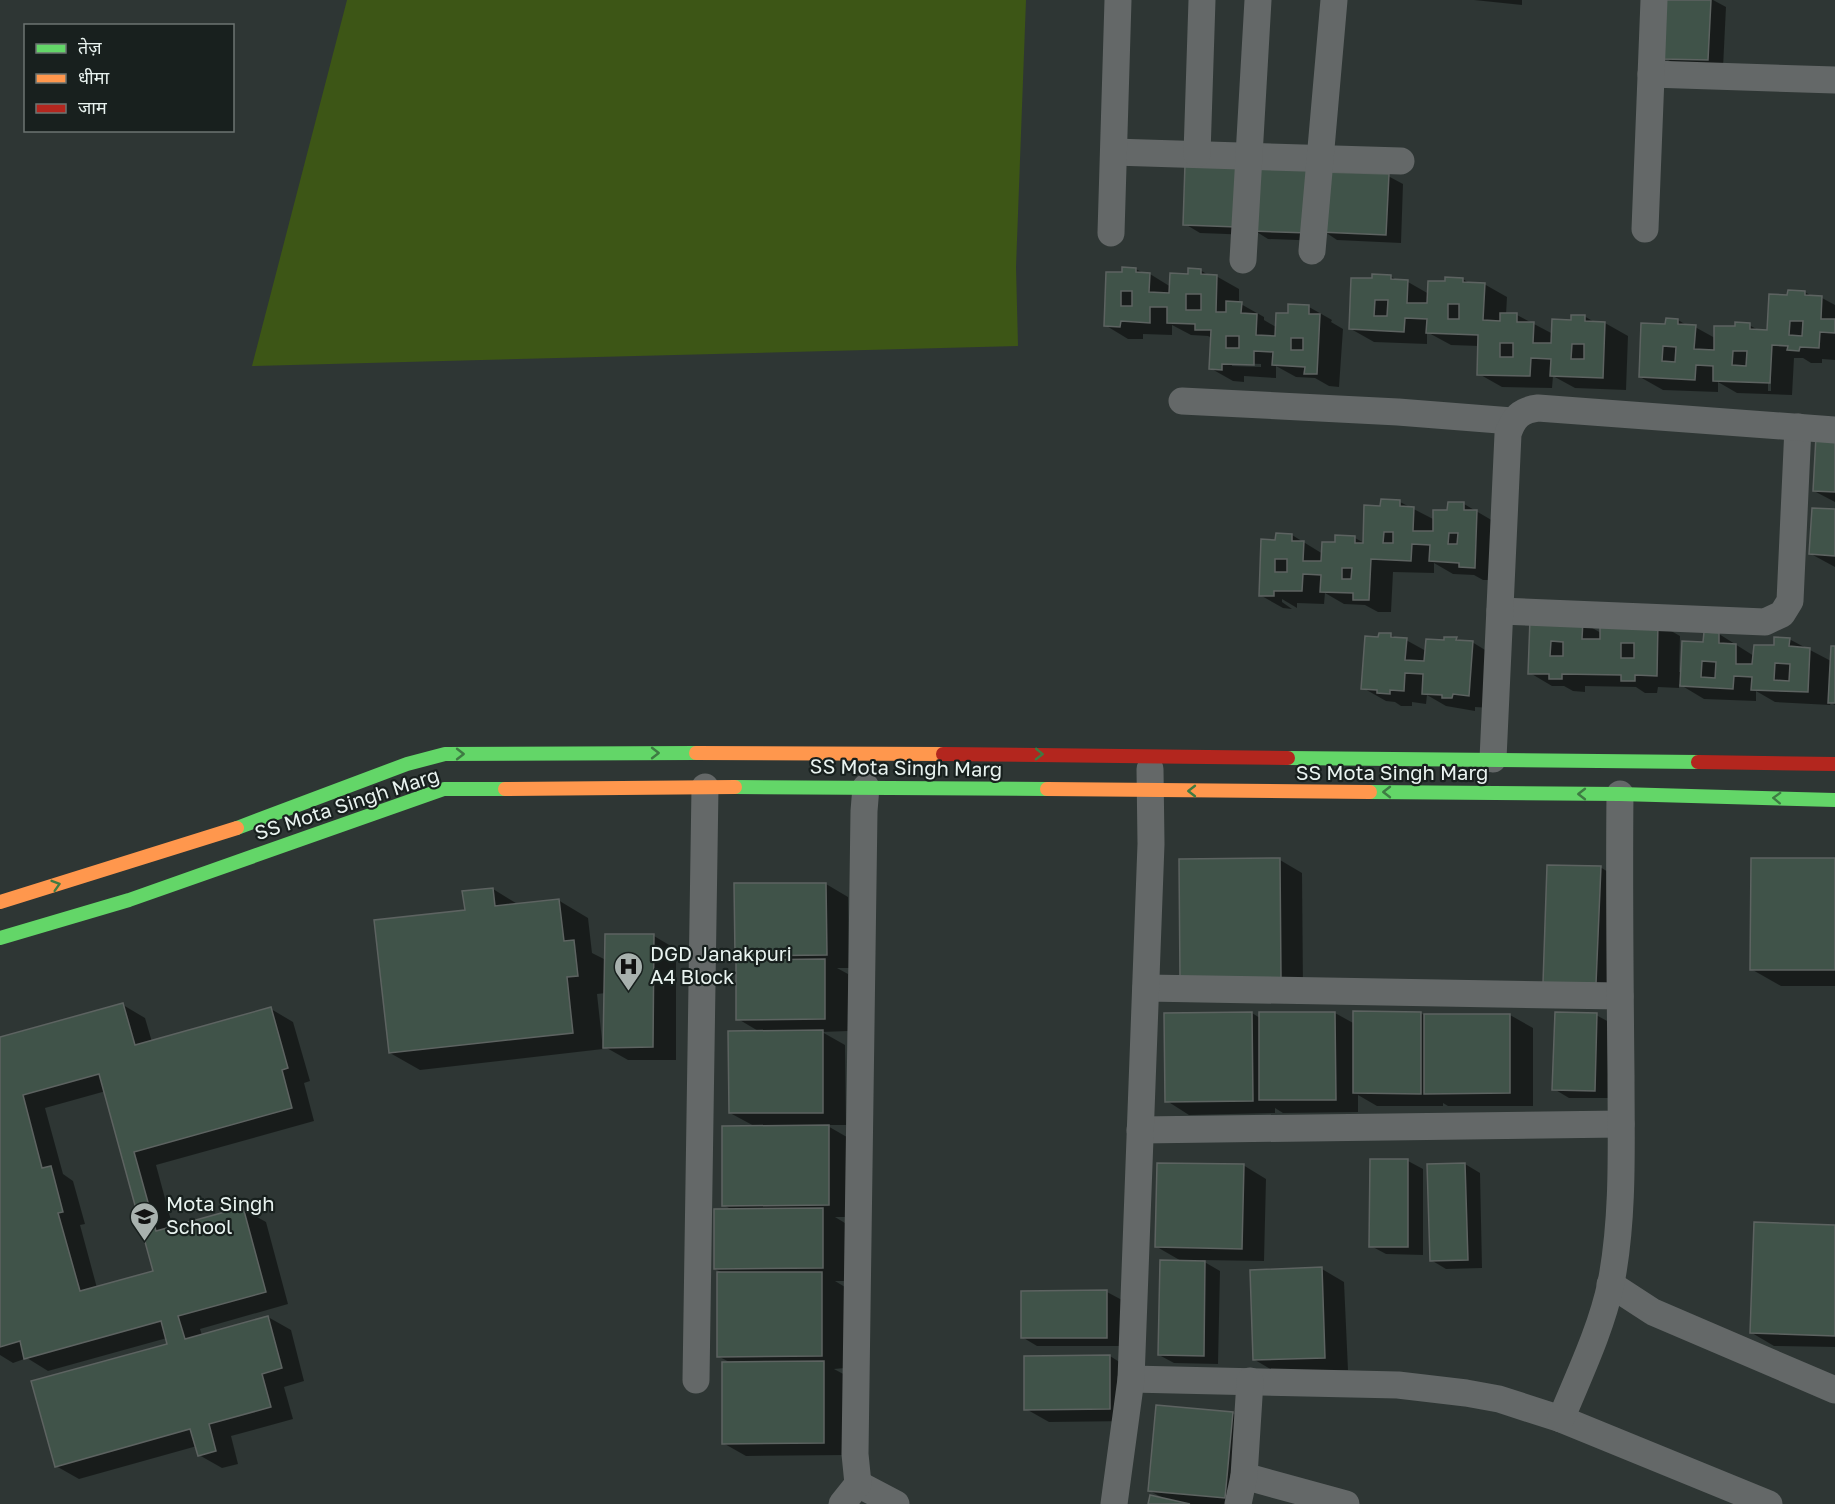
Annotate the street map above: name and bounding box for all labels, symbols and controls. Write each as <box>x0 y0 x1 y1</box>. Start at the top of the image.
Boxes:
legend <box>24 24 234 132</box>
text: तेज़ <box>78 36 102 58</box>
text: धीमा <box>78 66 109 88</box>
text: जाम <box>78 96 108 118</box>
one-way arrow <box>651 747 660 759</box>
one-way arrow <box>456 748 465 760</box>
one-way arrow <box>1035 748 1044 760</box>
street label: SS Mota Singh Marg <box>810 753 1002 781</box>
street label: SS Mota Singh Marg <box>1296 760 1488 784</box>
street label: SS Mota Singh Marg <box>251 762 442 844</box>
one-way arrow <box>1187 785 1196 797</box>
one-way arrow <box>1382 786 1391 798</box>
one-way arrow <box>1577 788 1586 800</box>
one-way arrow <box>1772 792 1781 805</box>
one-way arrow <box>50 880 61 892</box>
place label: DGD Janakpuri A4 Block <box>650 941 792 988</box>
hospital icon: DGD Janakpuri A4 Block <box>613 950 645 992</box>
place label: Mota Singh School <box>166 1191 275 1238</box>
school or university icon: Mota Singh School <box>129 1200 161 1242</box>

